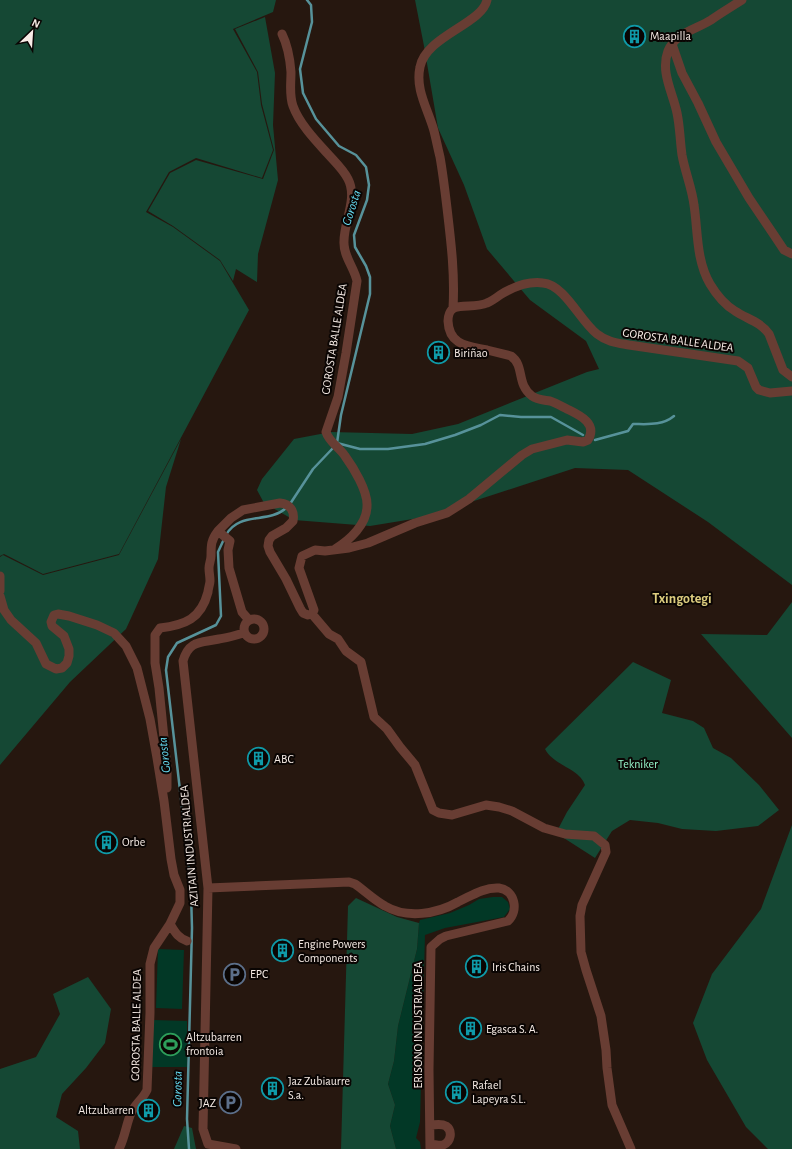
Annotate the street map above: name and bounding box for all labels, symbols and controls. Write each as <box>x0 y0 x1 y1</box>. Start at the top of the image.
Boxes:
north arrow <box>12 12 52 52</box>
text: N <box>30 17 42 30</box>
building icon: Maapilla <box>622 23 648 49</box>
place label: Maapilla <box>650 30 691 42</box>
water label: Gorosta <box>340 189 364 227</box>
street label: GOROSTA BALLE ALDEA <box>319 283 349 395</box>
street label: GOROSTA BALLE ALDEA <box>622 326 734 354</box>
building icon: Biriñao <box>425 340 451 366</box>
place label: Biriñao <box>454 347 488 359</box>
district label: Txingotegi <box>652 592 712 606</box>
water label: Gorosta <box>157 736 173 774</box>
building icon: ABC <box>245 746 271 772</box>
place label: ABC <box>274 753 294 765</box>
park label: Tekniker <box>618 758 658 770</box>
street label: AZITAIN INDUSTRIALDEA <box>178 785 200 907</box>
building icon: Orbe <box>94 829 120 855</box>
place label: Orbe <box>122 836 145 848</box>
building icon: Engine Powers Components <box>270 938 296 964</box>
place label: Engine Powers Components <box>298 938 366 964</box>
building icon: Iris Chains <box>464 954 490 980</box>
parking icon: EPC <box>221 961 247 987</box>
place label: Iris Chains <box>492 961 540 973</box>
street label: ERISONO INDUSTRIALDEA <box>412 962 424 1088</box>
place label: EPC <box>250 968 268 980</box>
street label: GOROSTA BALLE ALDEA <box>129 969 143 1081</box>
building icon: Egasca S. A. <box>458 1016 484 1042</box>
place label: Egasca S. A. <box>486 1023 538 1035</box>
sports icon: Altzubarren frontoia <box>157 1031 183 1057</box>
place label: Altzubarren frontoia <box>186 1031 242 1057</box>
water label: Gorosta <box>171 1071 185 1107</box>
building icon: Jaz Zubiaurre S.a. <box>260 1075 286 1101</box>
place label: Jaz Zubiaurre S.a. <box>288 1075 350 1101</box>
building icon: Rafael Lapeyra S.L. <box>444 1079 470 1105</box>
place label: Rafael Lapeyra S.L. <box>472 1079 526 1106</box>
parking icon: JAZ <box>218 1090 244 1116</box>
building icon: Altzubarren <box>136 1097 162 1123</box>
place label: JAZ <box>199 1097 216 1109</box>
place label: Altzubarren <box>78 1104 134 1116</box>

